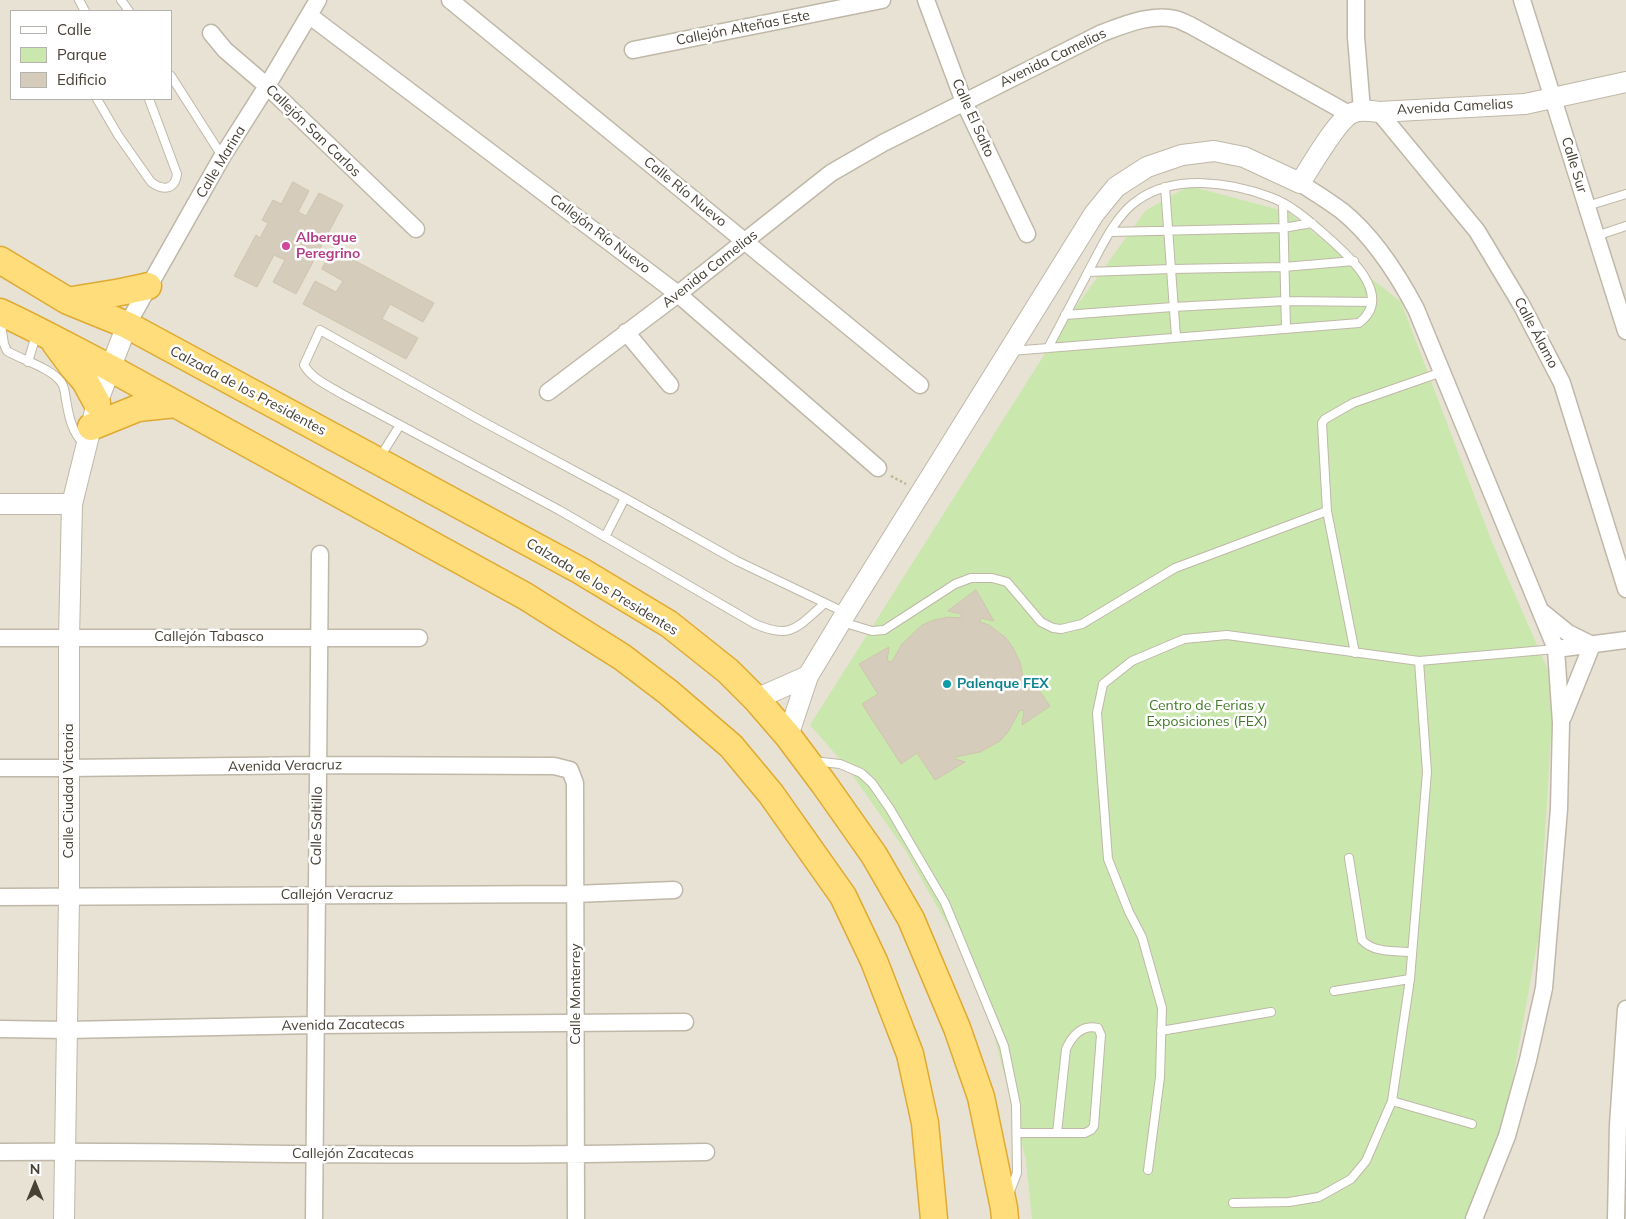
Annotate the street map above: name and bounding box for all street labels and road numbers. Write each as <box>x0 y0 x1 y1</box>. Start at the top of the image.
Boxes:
street label: Callejón Alteñas Este <box>675 7 811 49</box>
street label: Avenida Camelias <box>997 25 1109 91</box>
street label: Calle El Salto <box>948 76 998 160</box>
street label: Callejón San Carlos <box>262 81 364 181</box>
street label: Avenida Camelias <box>1396 96 1514 118</box>
street label: Calle Marina <box>193 123 249 201</box>
street label: Calle Sur <box>1558 135 1590 195</box>
street label: Calle Río Nuevo <box>640 153 730 231</box>
street label: Callejón Río Nuevo <box>547 191 653 277</box>
street label: Avenida Camelias <box>659 227 761 311</box>
street label: Calle Álamo <box>1510 295 1562 371</box>
street label: Calzada de los Presidentes <box>167 343 329 439</box>
street label: Calzada de los Presidentes <box>523 535 681 639</box>
street label: Callejón Tabasco <box>154 629 264 645</box>
street label: Calle Ciudad Victoria <box>61 723 77 859</box>
street label: Avenida Veracruz <box>228 757 342 775</box>
street label: Calle Saltillo <box>308 786 326 866</box>
street label: Callejón Veracruz <box>281 887 393 903</box>
street label: Calle Monterrey <box>568 943 584 1045</box>
street label: Avenida Zacatecas <box>281 1016 405 1034</box>
street label: Callejón Zacatecas <box>292 1146 414 1162</box>

